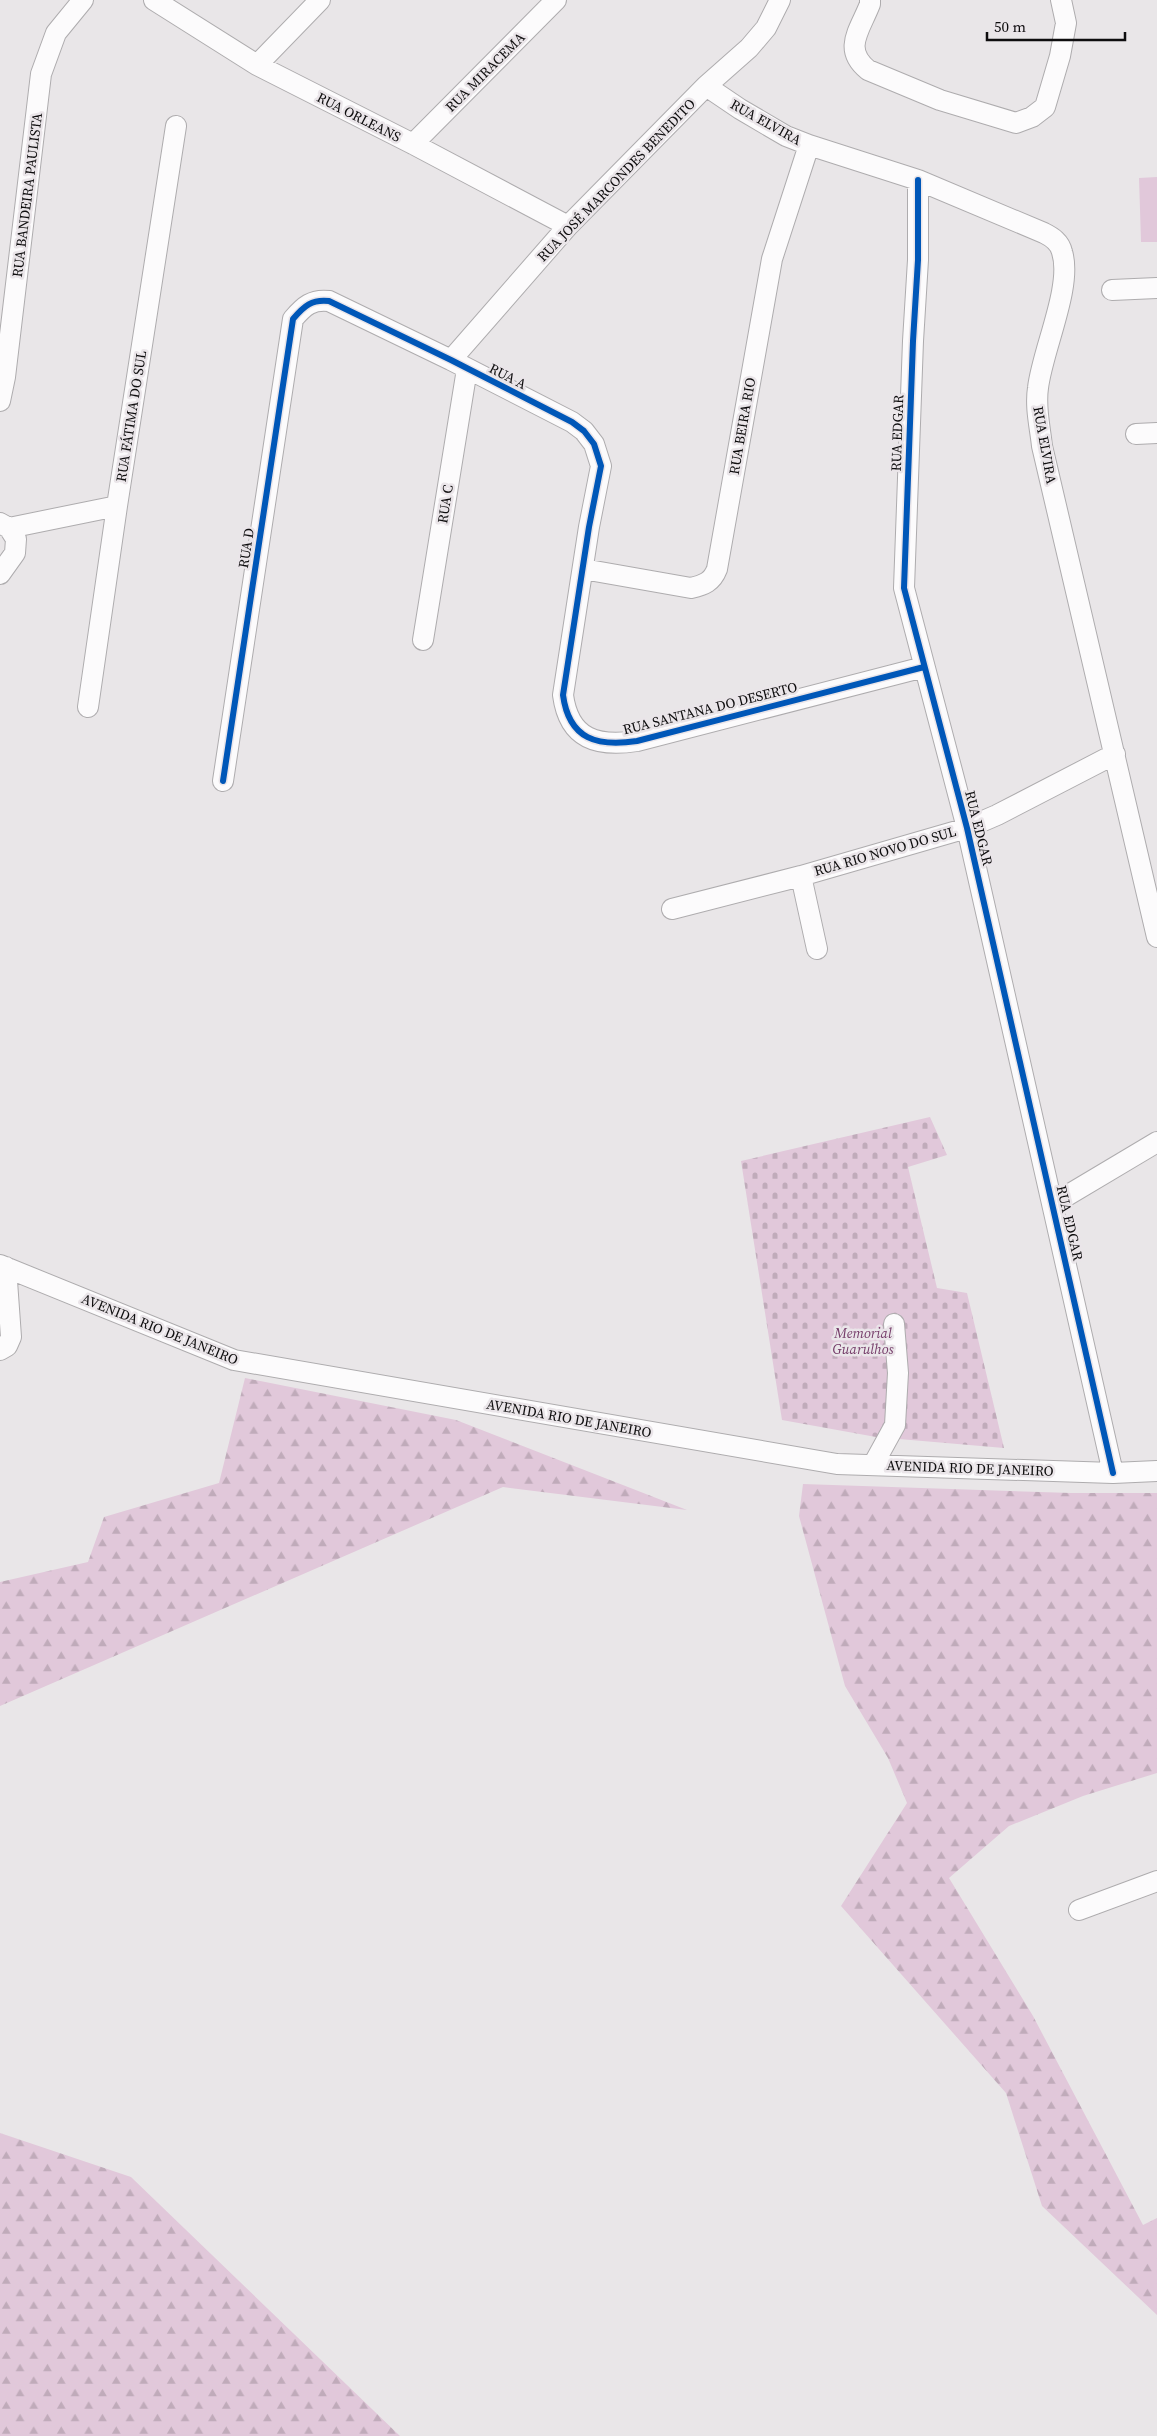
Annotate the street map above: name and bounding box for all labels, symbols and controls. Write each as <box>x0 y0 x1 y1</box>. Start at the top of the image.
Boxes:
scale bar <box>987 10 1124 42</box>
text: 50 m <box>994 16 1026 37</box>
street label: RUA MIRACEMA <box>441 27 530 116</box>
street label: RUA ORLEANS <box>313 87 405 147</box>
street label: RUA JOSÉ MARCONDES BENEDITO <box>532 94 700 266</box>
street label: RUA ELVIRA <box>727 94 806 150</box>
street label: RUA BANDEIRA PAULISTA <box>7 111 47 278</box>
street label: RUA FÁTIMA DO SUL <box>111 349 151 483</box>
street label: RUA A <box>486 358 531 394</box>
street label: RUA BEIRA RIO <box>724 376 760 476</box>
street label: RUA EDGAR <box>886 394 908 472</box>
street label: RUA ELVIRA <box>1028 405 1062 486</box>
street label: RUA C <box>432 483 458 525</box>
street label: RUA D <box>233 527 259 569</box>
street label: RUA SANTANA DO DESERTO <box>621 677 799 739</box>
street label: RUA EDGAR <box>960 788 998 868</box>
street label: RUA RIO NOVO DO SUL <box>812 821 958 881</box>
street label: RUA EDGAR <box>1052 1183 1088 1263</box>
street label: AVENIDA RIO DE JANEIRO <box>79 1288 241 1370</box>
park label: Memorial Guarulhos <box>832 1323 895 1359</box>
street label: AVENIDA RIO DE JANEIRO <box>485 1394 653 1442</box>
street label: AVENIDA RIO DE JANEIRO <box>886 1455 1054 1481</box>

